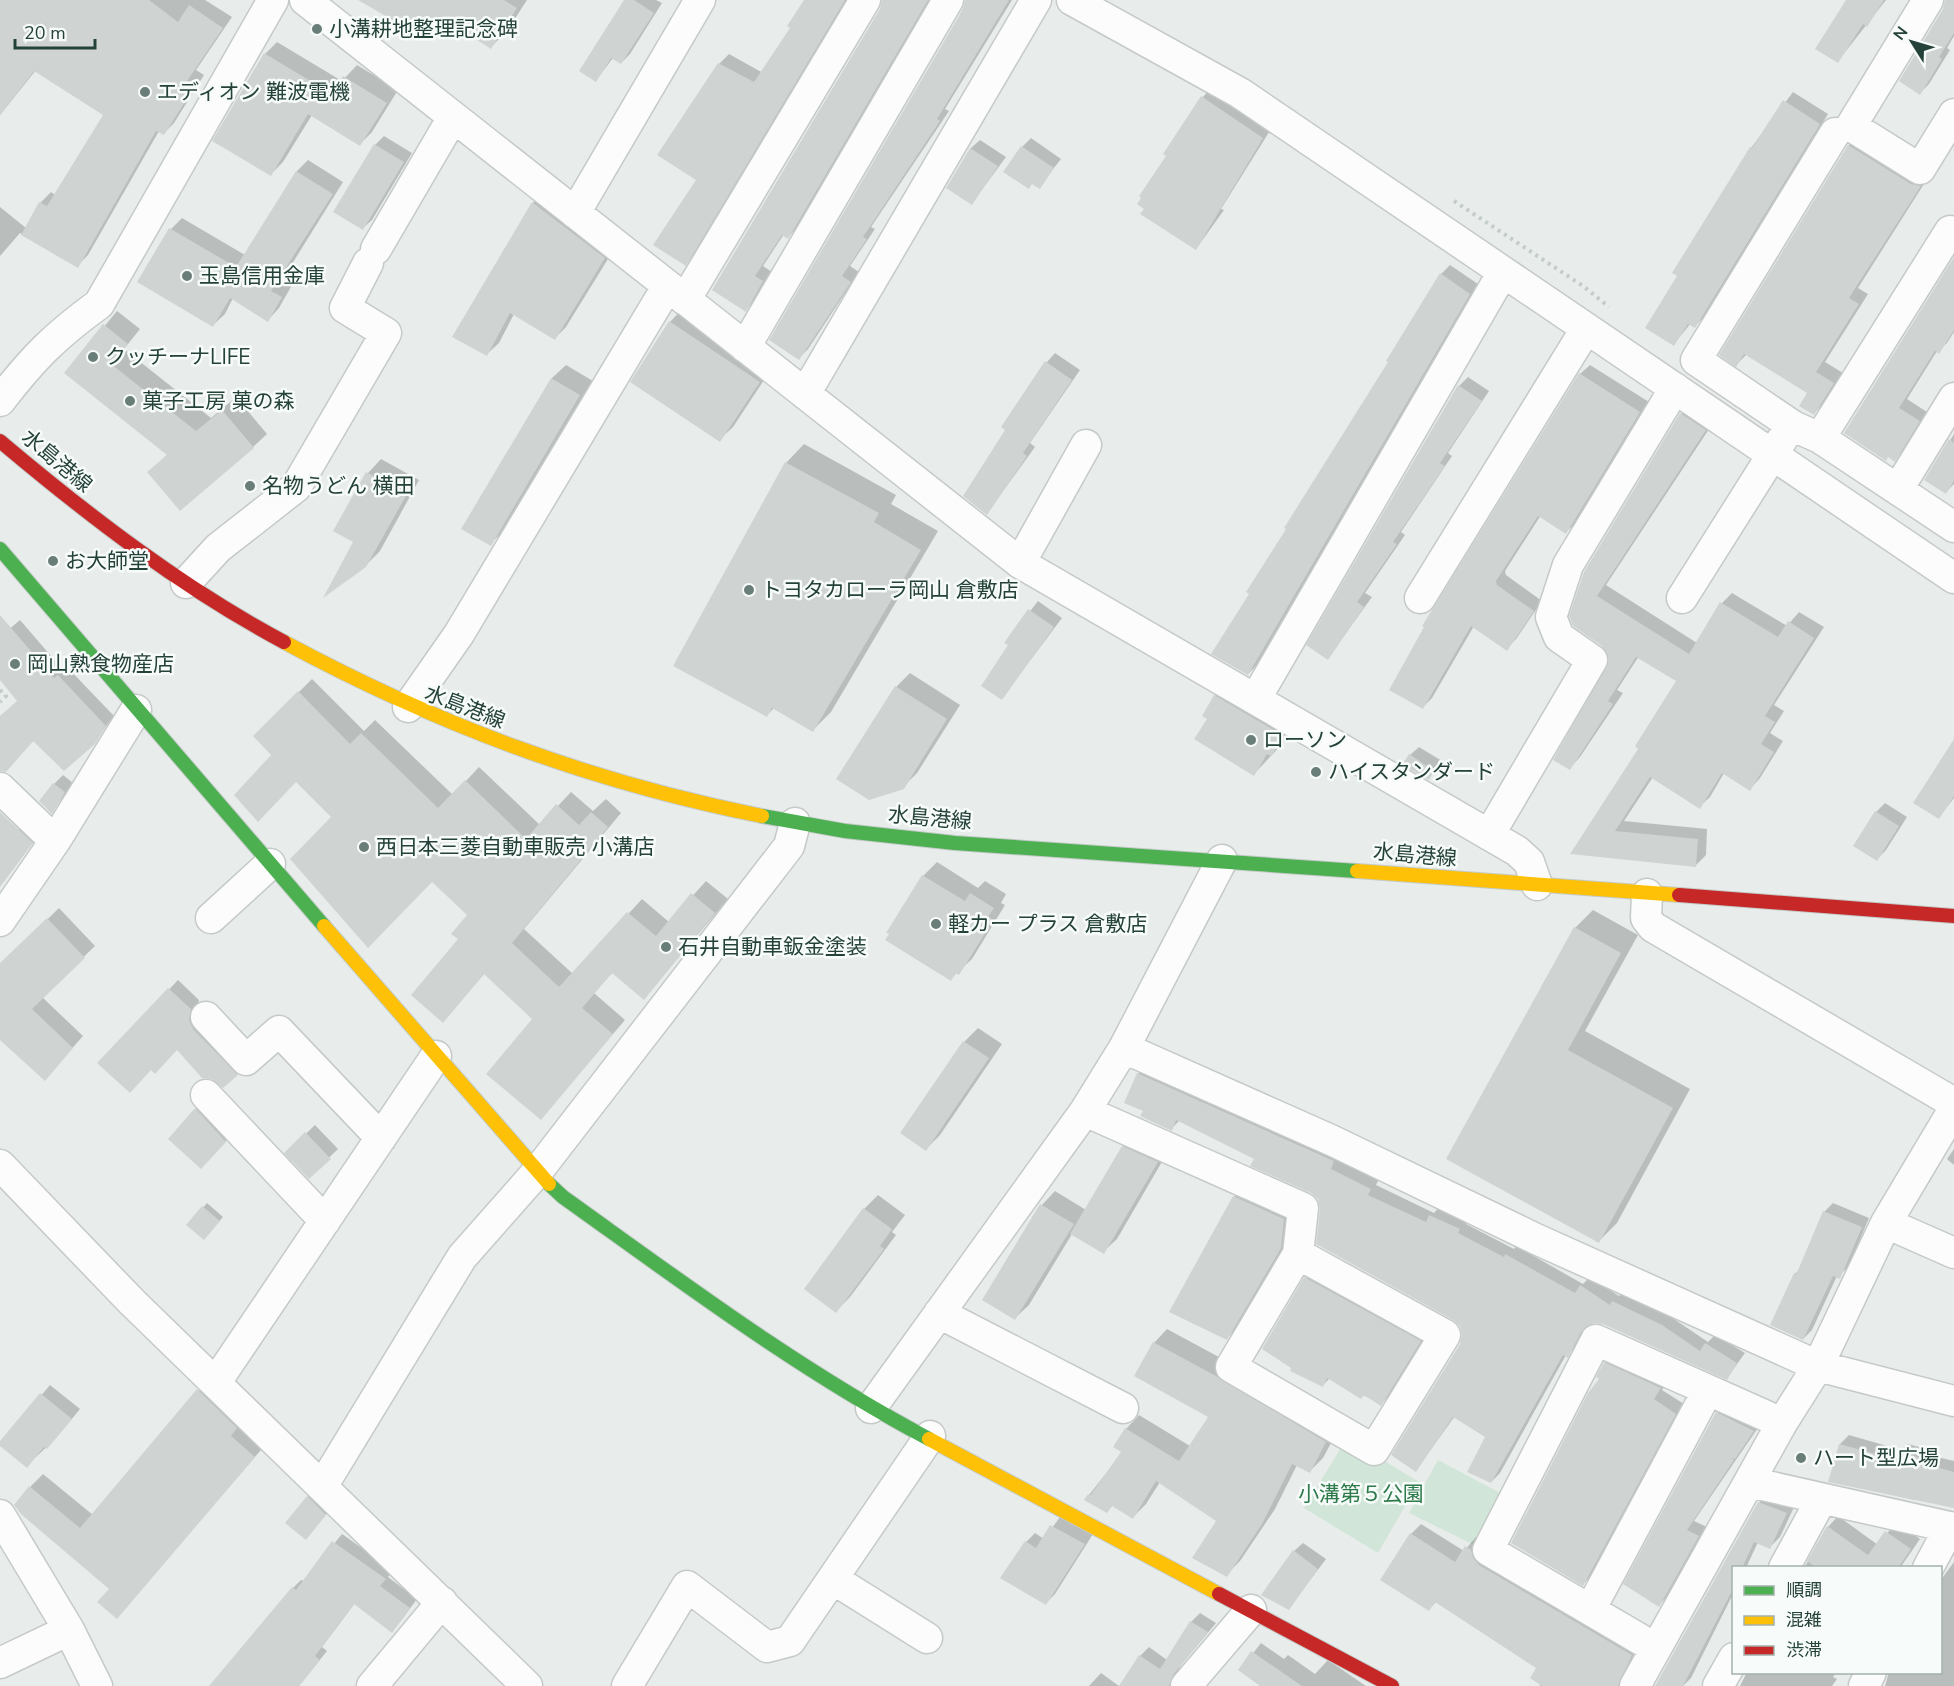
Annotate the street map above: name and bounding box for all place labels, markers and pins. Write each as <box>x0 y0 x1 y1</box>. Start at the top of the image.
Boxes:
place label: 小溝耕地整理記念碑 <box>329 15 518 43</box>
marker: 小溝耕地整理記念碑 <box>310 22 324 36</box>
place label: エディオン 難波電機 <box>157 78 350 106</box>
marker: エディオン 難波電機 <box>138 85 152 99</box>
place label: 玉島信用金庫 <box>199 262 325 290</box>
marker: 玉島信用金庫 <box>180 269 194 283</box>
place label: クッチーナLIFE <box>105 343 251 371</box>
marker: クッチーナLIFE <box>86 350 100 364</box>
place label: 菓子工房 菓の森 <box>142 387 294 415</box>
marker: 菓子工房 菓の森 <box>123 394 137 408</box>
place label: 名物うどん 横田 <box>262 472 414 500</box>
marker: 名物うどん 横田 <box>243 479 257 493</box>
place label: お大師堂 <box>65 547 149 575</box>
marker: お大師堂 <box>46 554 60 568</box>
place label: トヨタカローラ岡山 倉敷店 <box>761 576 1018 604</box>
marker: トヨタカローラ岡山 倉敷店 <box>742 583 756 597</box>
place label: 岡山熟食物産店 <box>27 650 174 678</box>
marker: 岡山熟食物産店 <box>8 657 22 671</box>
place label: ローソン <box>1263 726 1347 754</box>
marker: ローソン <box>1244 733 1258 747</box>
place label: ハイスタンダード <box>1328 758 1495 786</box>
marker: ハイスタンダード <box>1309 765 1323 779</box>
place label: 西日本三菱自動車販売 小溝店 <box>376 833 654 861</box>
marker: 西日本三菱自動車販売 小溝店 <box>357 840 371 854</box>
place label: 軽カー プラス 倉敷店 <box>948 910 1147 938</box>
marker: 軽カー プラス 倉敷店 <box>929 917 943 931</box>
place label: 石井自動車鈑金塗装 <box>678 933 867 961</box>
marker: 石井自動車鈑金塗装 <box>659 940 673 954</box>
place label: ハート型広場 <box>1813 1444 1939 1472</box>
marker: ハート型広場 <box>1794 1451 1808 1465</box>

